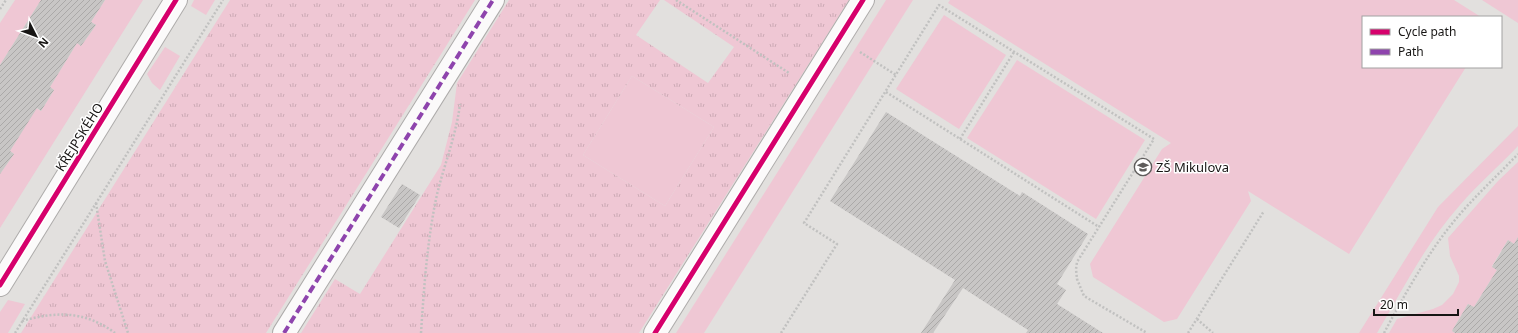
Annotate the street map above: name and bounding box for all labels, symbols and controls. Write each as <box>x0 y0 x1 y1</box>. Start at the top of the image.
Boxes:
north arrow <box>16 16 56 56</box>
legend <box>1362 16 1502 68</box>
text: Cycle path <box>1398 23 1456 40</box>
text: N <box>35 35 52 51</box>
text: Path <box>1398 43 1424 60</box>
street label: KŘEJPSKÉHO <box>51 99 107 175</box>
school or university icon: ZŠ Mikulova <box>1133 157 1153 177</box>
place label: ZŠ Mikulova <box>1156 158 1229 176</box>
scale bar <box>1374 291 1458 317</box>
text: 20 m <box>1380 296 1408 313</box>

